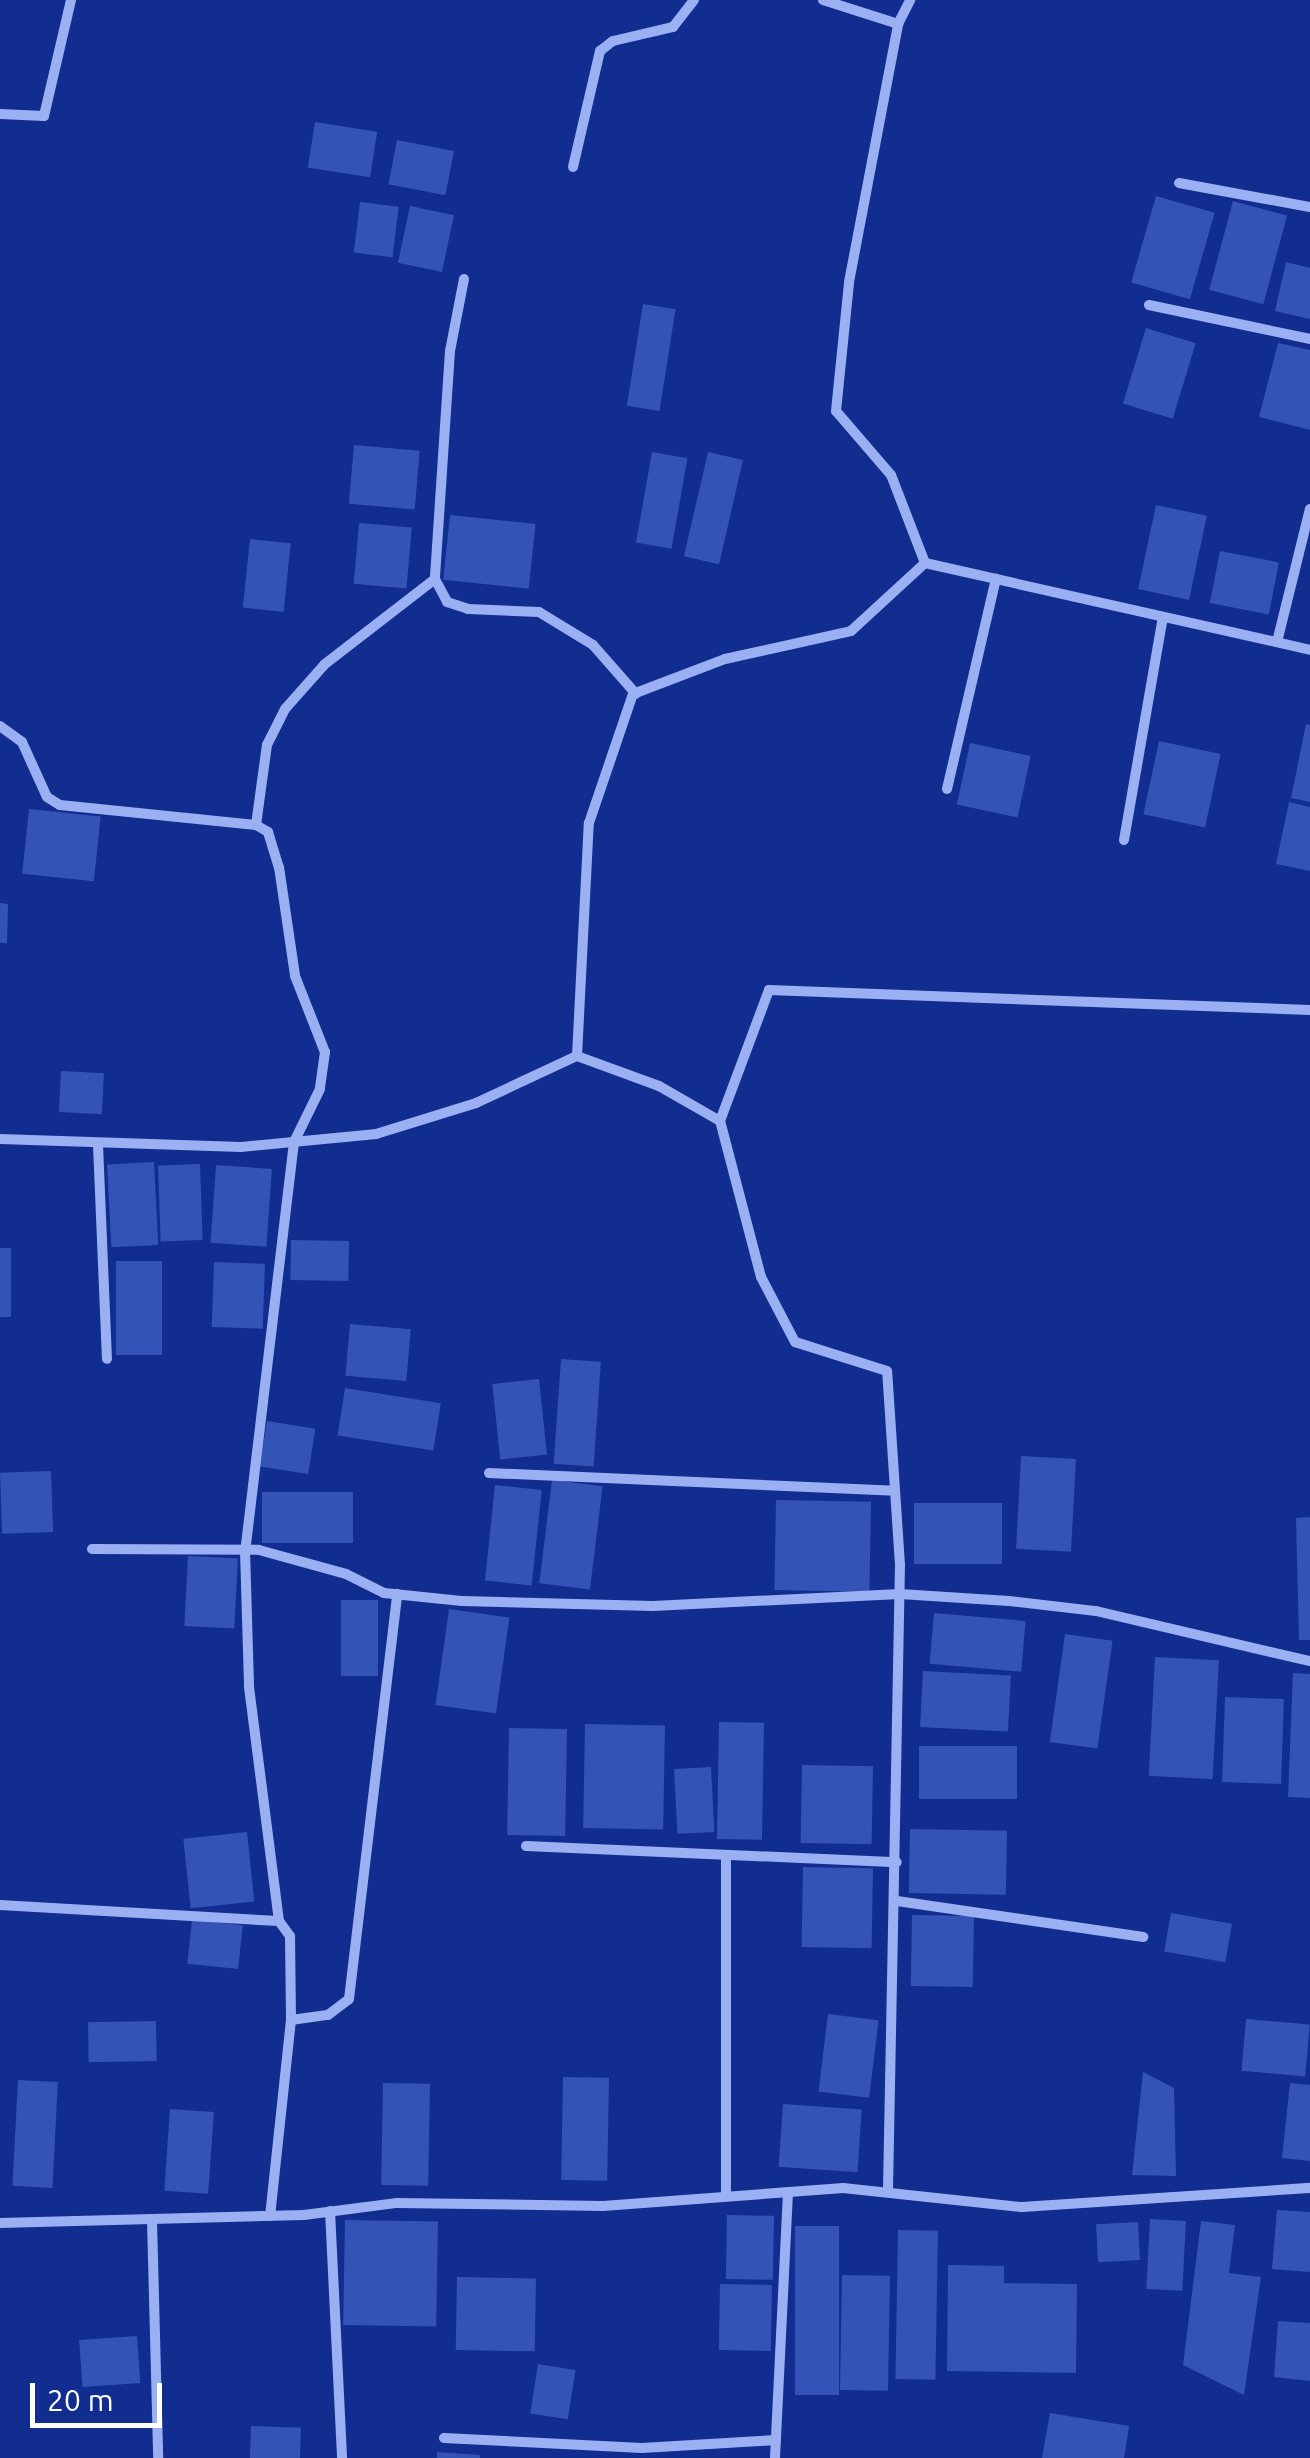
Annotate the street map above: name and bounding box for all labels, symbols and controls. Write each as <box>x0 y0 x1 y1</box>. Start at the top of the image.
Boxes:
scale bar <box>35 2363 168 2425</box>
text: 20 m <box>47 2383 114 2417</box>

